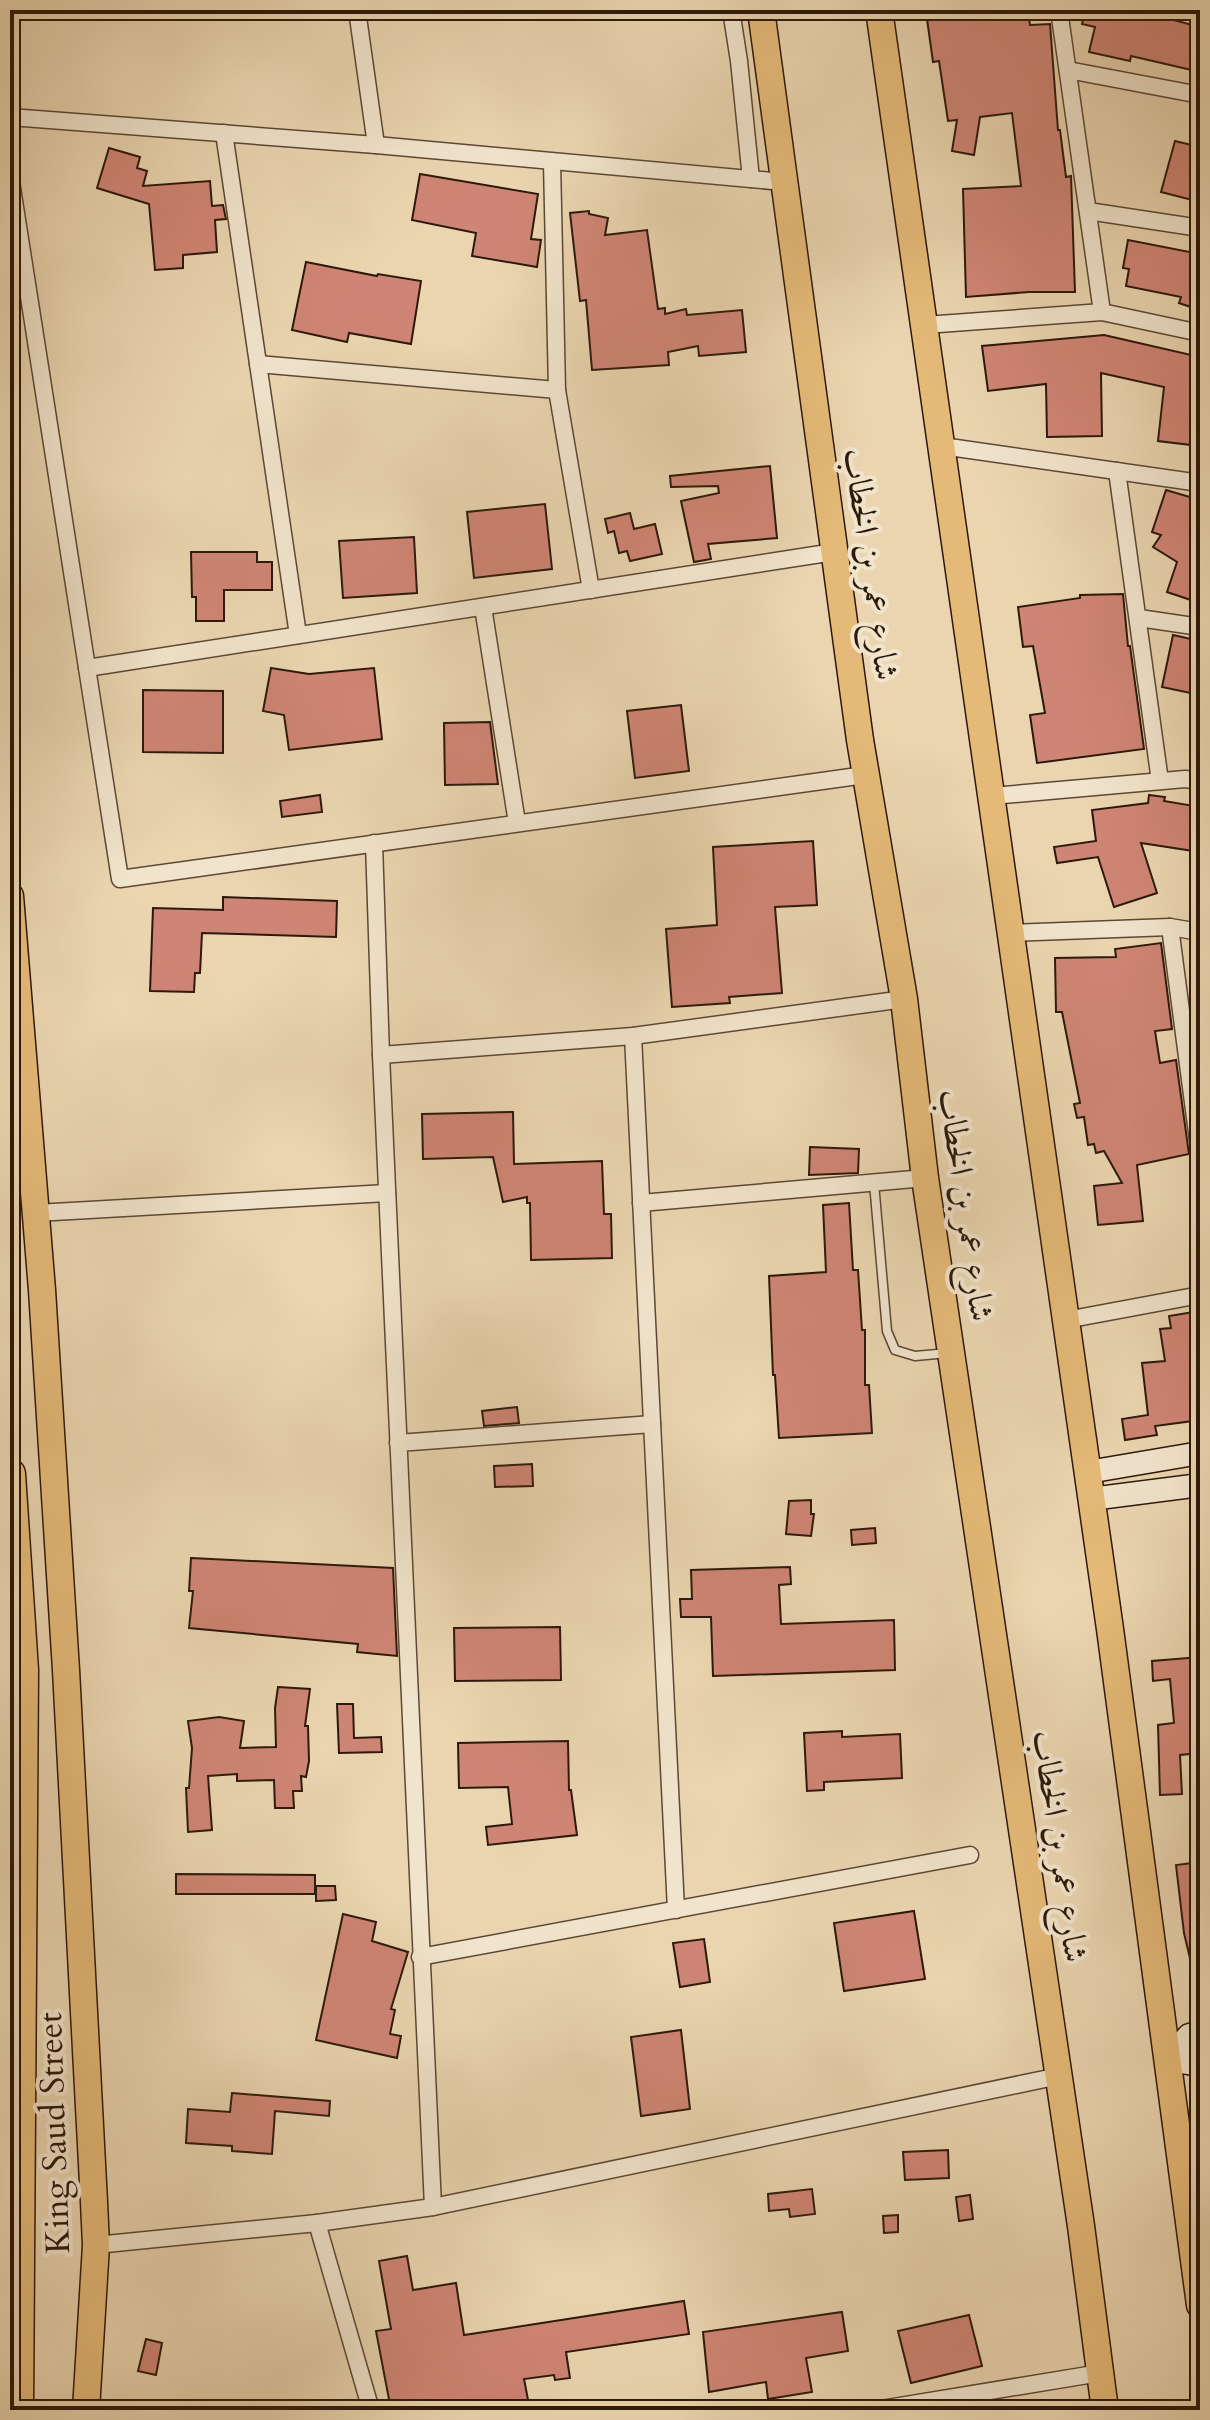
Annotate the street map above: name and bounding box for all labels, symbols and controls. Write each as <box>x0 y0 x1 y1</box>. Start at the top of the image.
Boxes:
street label: شارع عمر بن الخطاب <box>827 445 910 684</box>
street label: شارع عمر بن الخطاب <box>922 1086 1005 1325</box>
street label: شارع عمر بن الخطاب <box>1016 1727 1099 1966</box>
street label: King Saud Street <box>27 2011 81 2255</box>

